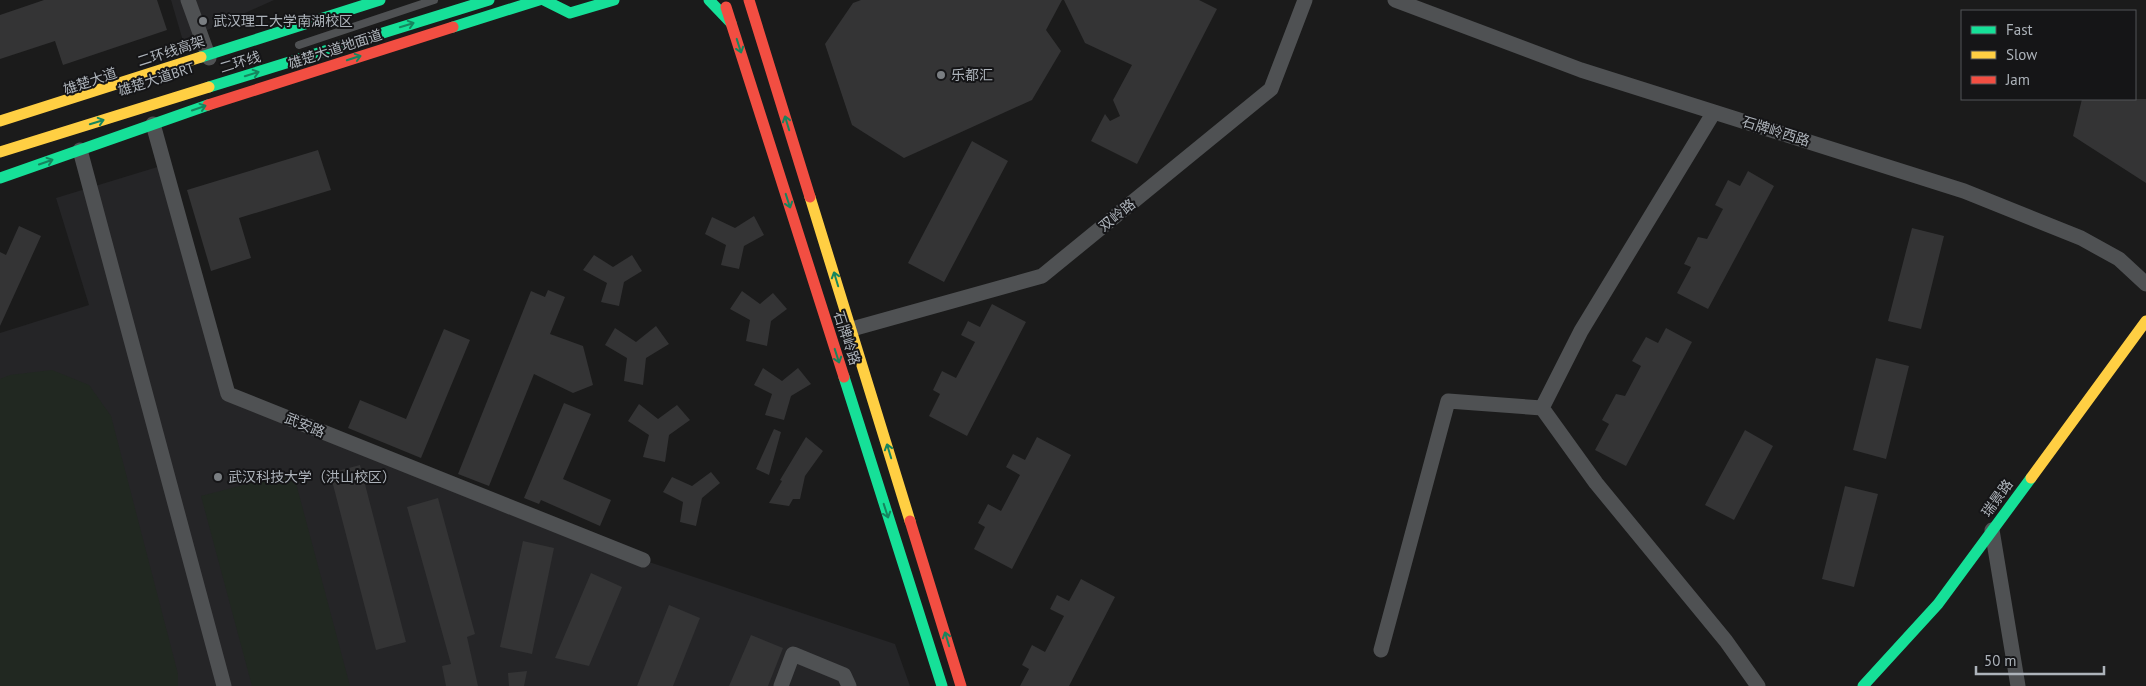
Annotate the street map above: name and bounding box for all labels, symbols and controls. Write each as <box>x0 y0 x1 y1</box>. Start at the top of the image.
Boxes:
legend <box>1961 10 2136 100</box>
place label: 武汉理工大学南湖校区 <box>213 12 353 30</box>
marker: 武汉理工大学南湖校区 <box>197 15 209 27</box>
one-way arrow <box>399 20 415 30</box>
text: Fast <box>2006 20 2033 39</box>
street label: 雄楚大道地面道 <box>286 25 384 73</box>
street label: 二环线高架 <box>135 32 207 70</box>
one-way arrow <box>734 38 744 54</box>
text: Slow <box>2006 45 2037 64</box>
street label: 二环线 <box>217 47 263 77</box>
one-way arrow <box>346 53 362 63</box>
street label: 雄楚大道BRT <box>115 58 197 100</box>
street label: 雄楚大道 <box>61 63 119 99</box>
place label: 乐都汇 <box>951 66 993 84</box>
one-way arrow <box>244 68 260 78</box>
marker: 乐都汇 <box>935 69 947 81</box>
text: Jam <box>2005 70 2030 89</box>
one-way arrow <box>191 103 207 112</box>
street label: 石牌岭西路 <box>1740 112 1812 150</box>
one-way arrow <box>88 116 104 126</box>
one-way arrow <box>782 116 792 132</box>
one-way arrow <box>38 157 53 166</box>
one-way arrow <box>784 193 793 209</box>
street label: 双岭路 <box>1095 195 1139 235</box>
one-way arrow <box>831 271 840 287</box>
street label: 石牌岭路 <box>830 309 864 367</box>
one-way arrow <box>833 348 843 364</box>
street label: 武安路 <box>282 409 328 441</box>
one-way arrow <box>884 443 894 459</box>
place label: 武汉科技大学（洪山校区） <box>228 468 396 486</box>
marker: 武汉科技大学（洪山校区） <box>212 471 224 483</box>
street label: 瑞景路 <box>1977 476 2017 520</box>
one-way arrow <box>882 503 892 519</box>
one-way arrow <box>941 632 951 648</box>
scale bar <box>1976 644 2104 676</box>
text: 50 m <box>1984 651 2017 670</box>

